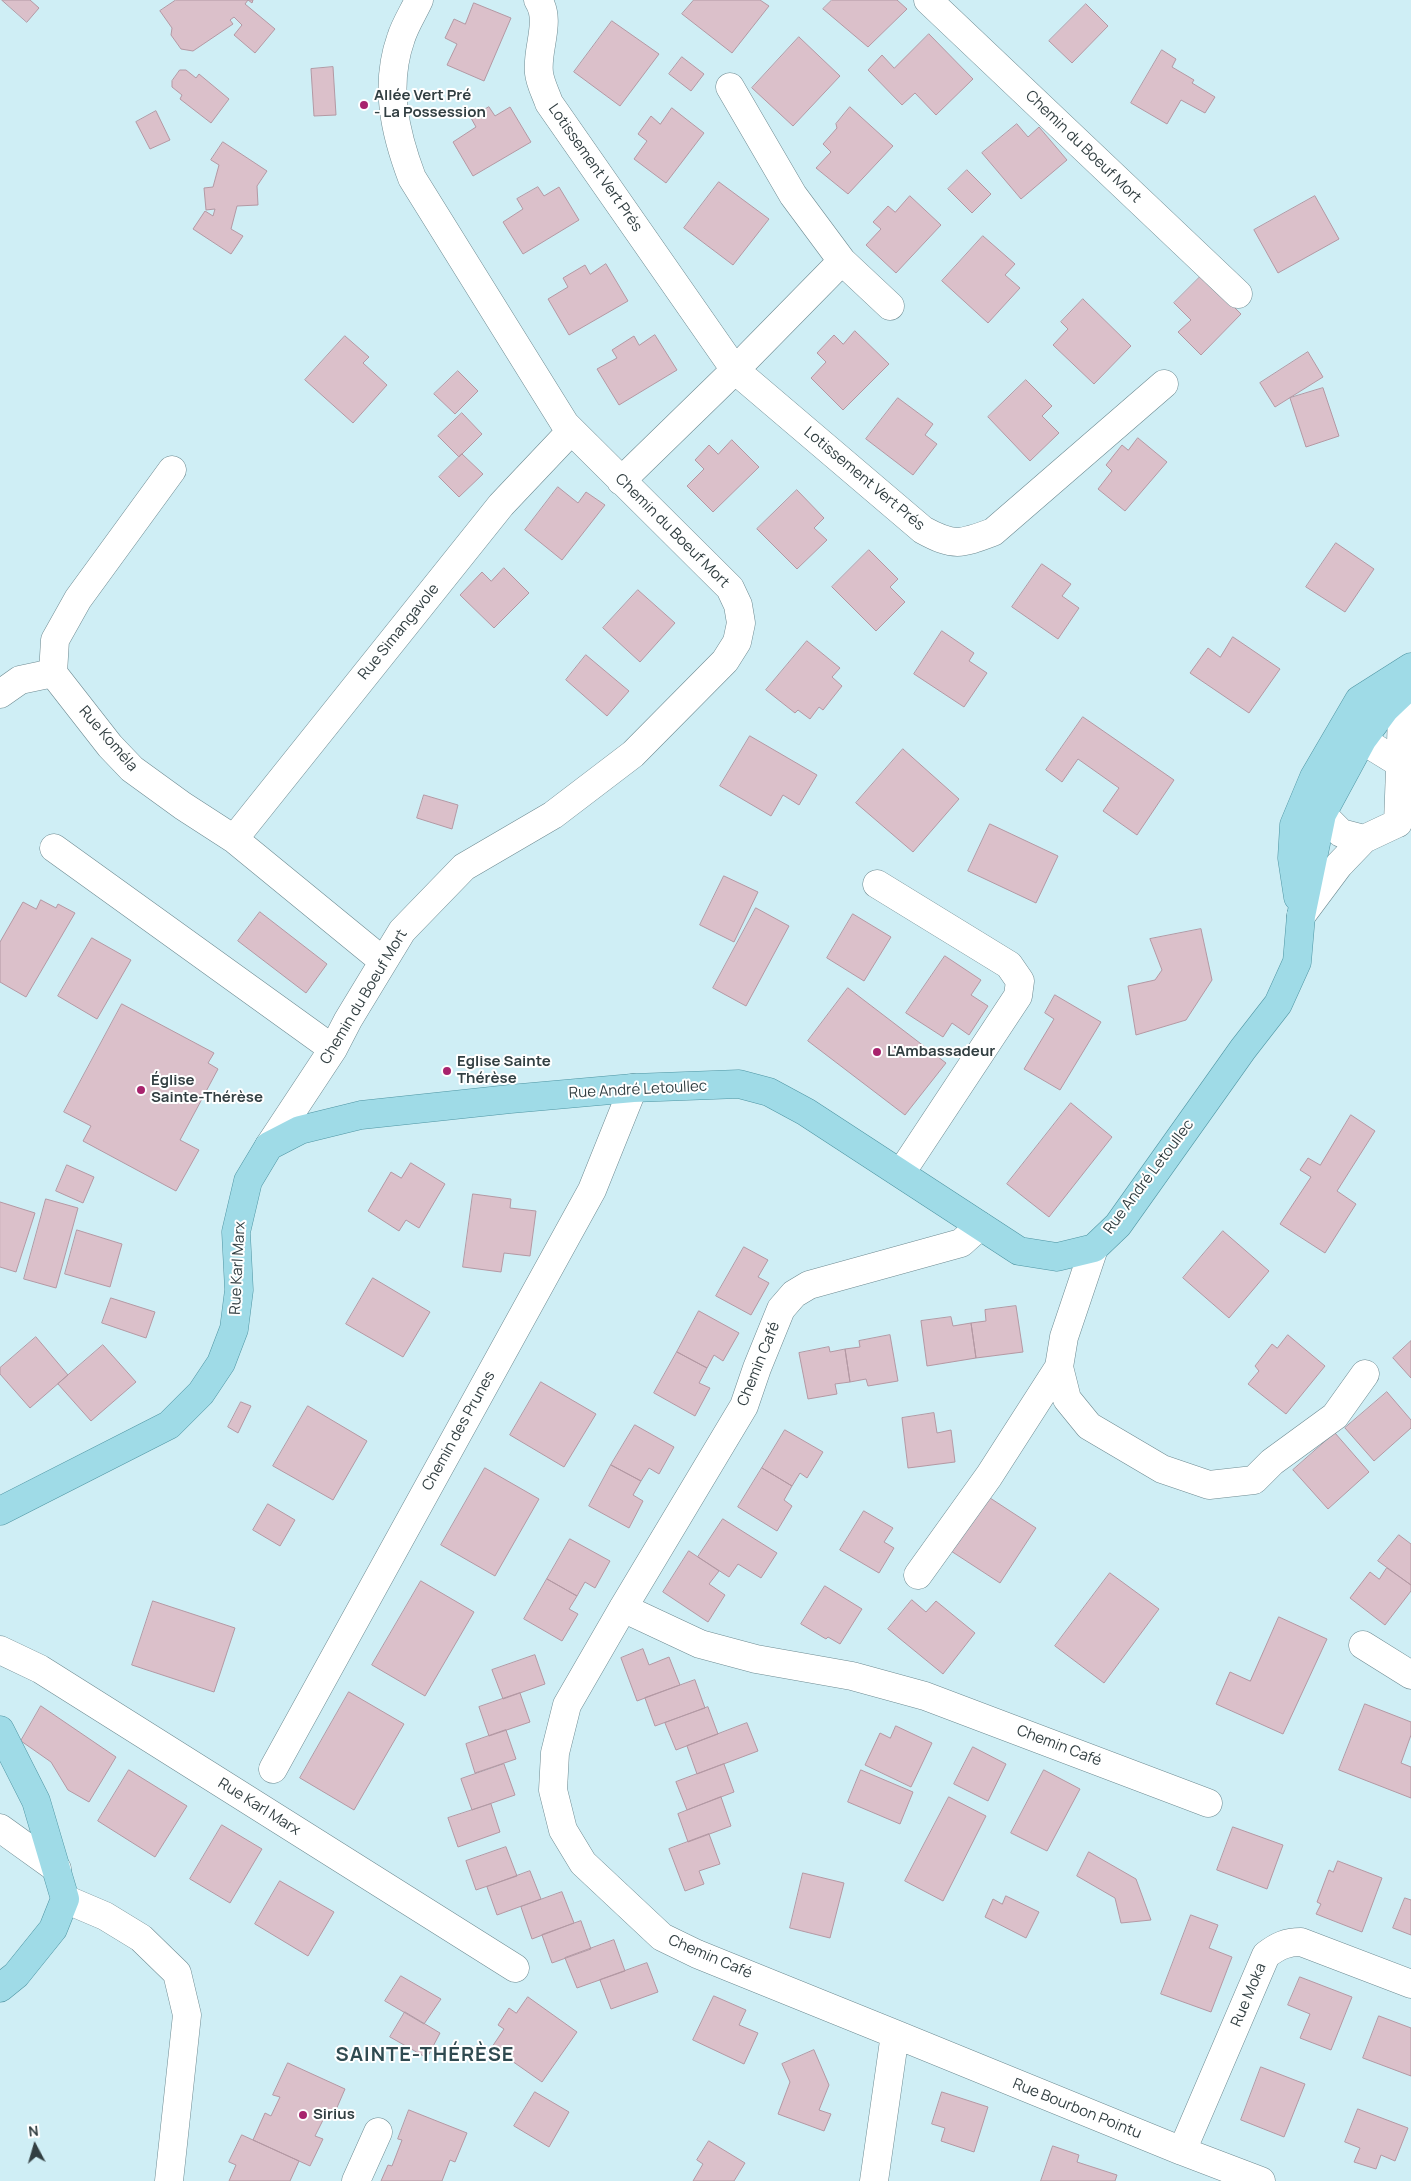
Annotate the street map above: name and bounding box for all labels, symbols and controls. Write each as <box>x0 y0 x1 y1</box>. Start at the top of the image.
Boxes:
place label: Allée Vert Pré - La Possession <box>374 87 486 122</box>
street label: Chemin du Boeuf Mort <box>1021 87 1145 207</box>
marker: Allée Vert Pré - La Possession <box>358 99 370 111</box>
street label: Lotissement Vert Prés <box>544 101 646 235</box>
street label: Lotissement Vert Prés <box>800 423 928 535</box>
street label: Chemin du Boeuf Mort <box>611 470 733 592</box>
street label: Rue Simangavole <box>355 580 443 684</box>
street label: Rue Koméla <box>75 703 141 775</box>
street label: Chemin du Boeuf Mort <box>317 926 411 1068</box>
place label: L'Ambassadeur <box>887 1043 995 1061</box>
marker: L'Ambassadeur <box>871 1046 883 1058</box>
place label: Eglise Sainte Thérèse <box>457 1053 551 1088</box>
marker: Eglise Sainte Thérèse <box>441 1065 453 1077</box>
place label: Église Sainte-Thérèse <box>151 1072 263 1107</box>
street label: Rue André Letoullec <box>568 1077 708 1103</box>
marker: Église Sainte-Thérèse <box>135 1084 147 1096</box>
street label: Rue André Letoullec <box>1100 1116 1198 1238</box>
street label: Rue Karl Marx <box>227 1221 249 1315</box>
street label: Chemin Café <box>734 1319 784 1409</box>
street label: Chemin des Prunes <box>419 1368 499 1494</box>
street label: Chemin Café <box>1014 1722 1104 1770</box>
street label: Rue Karl Marx <box>215 1775 303 1839</box>
street label: Chemin Café <box>665 1931 755 1983</box>
street label: Rue Moka <box>1228 1960 1270 2030</box>
district label: SAINTE-THÉRÈSE <box>333 2043 517 2067</box>
street label: Rue Bourbon Pointu <box>1010 2075 1144 2143</box>
place label: Sirius <box>313 2106 355 2124</box>
marker: Sirius <box>297 2109 309 2121</box>
north arrow <box>10 2121 60 2171</box>
text: N <box>27 2121 39 2141</box>

